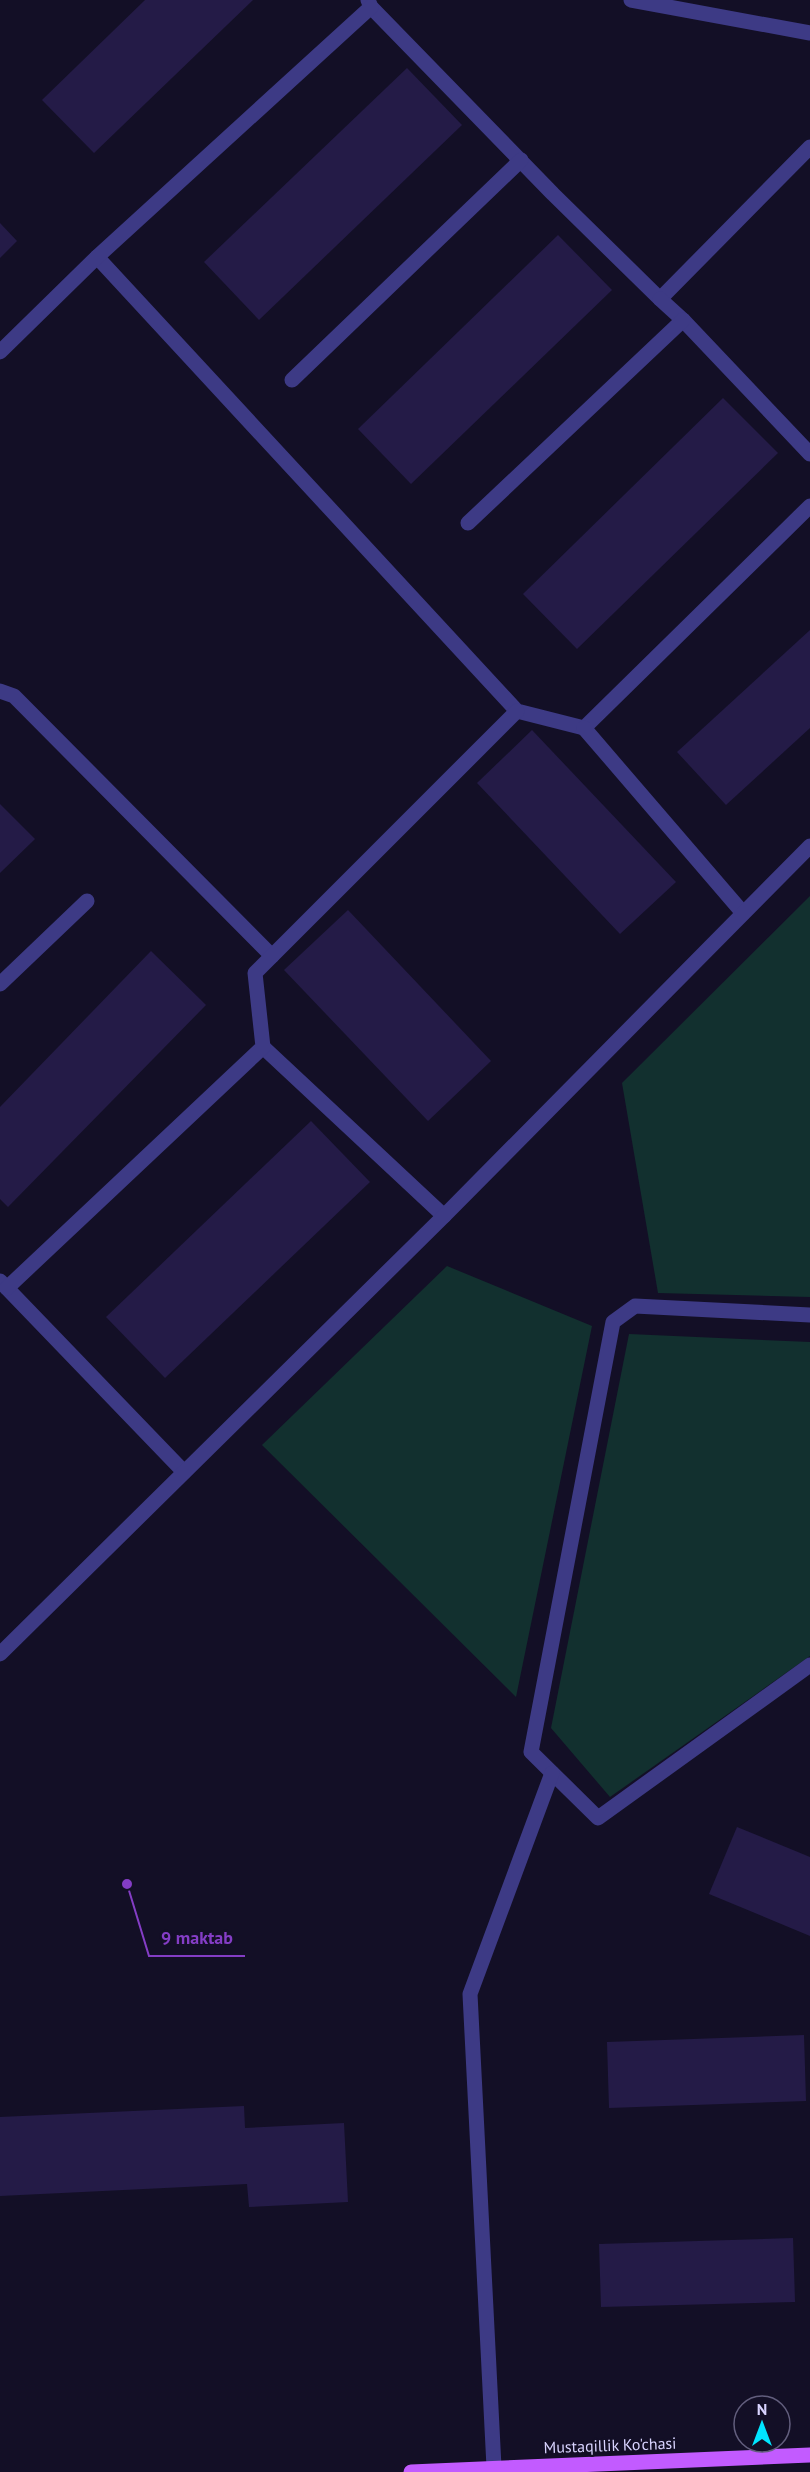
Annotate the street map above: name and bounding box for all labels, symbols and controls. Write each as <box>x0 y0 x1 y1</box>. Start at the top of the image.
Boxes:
callout: 9 maktab <box>149 1920 245 1956</box>
text: 9 maktab <box>161 1926 233 1949</box>
north arrow <box>732 2394 792 2454</box>
text: N <box>757 2399 767 2419</box>
street label: Mustaqillik Ko'chasi <box>543 2433 677 2457</box>

